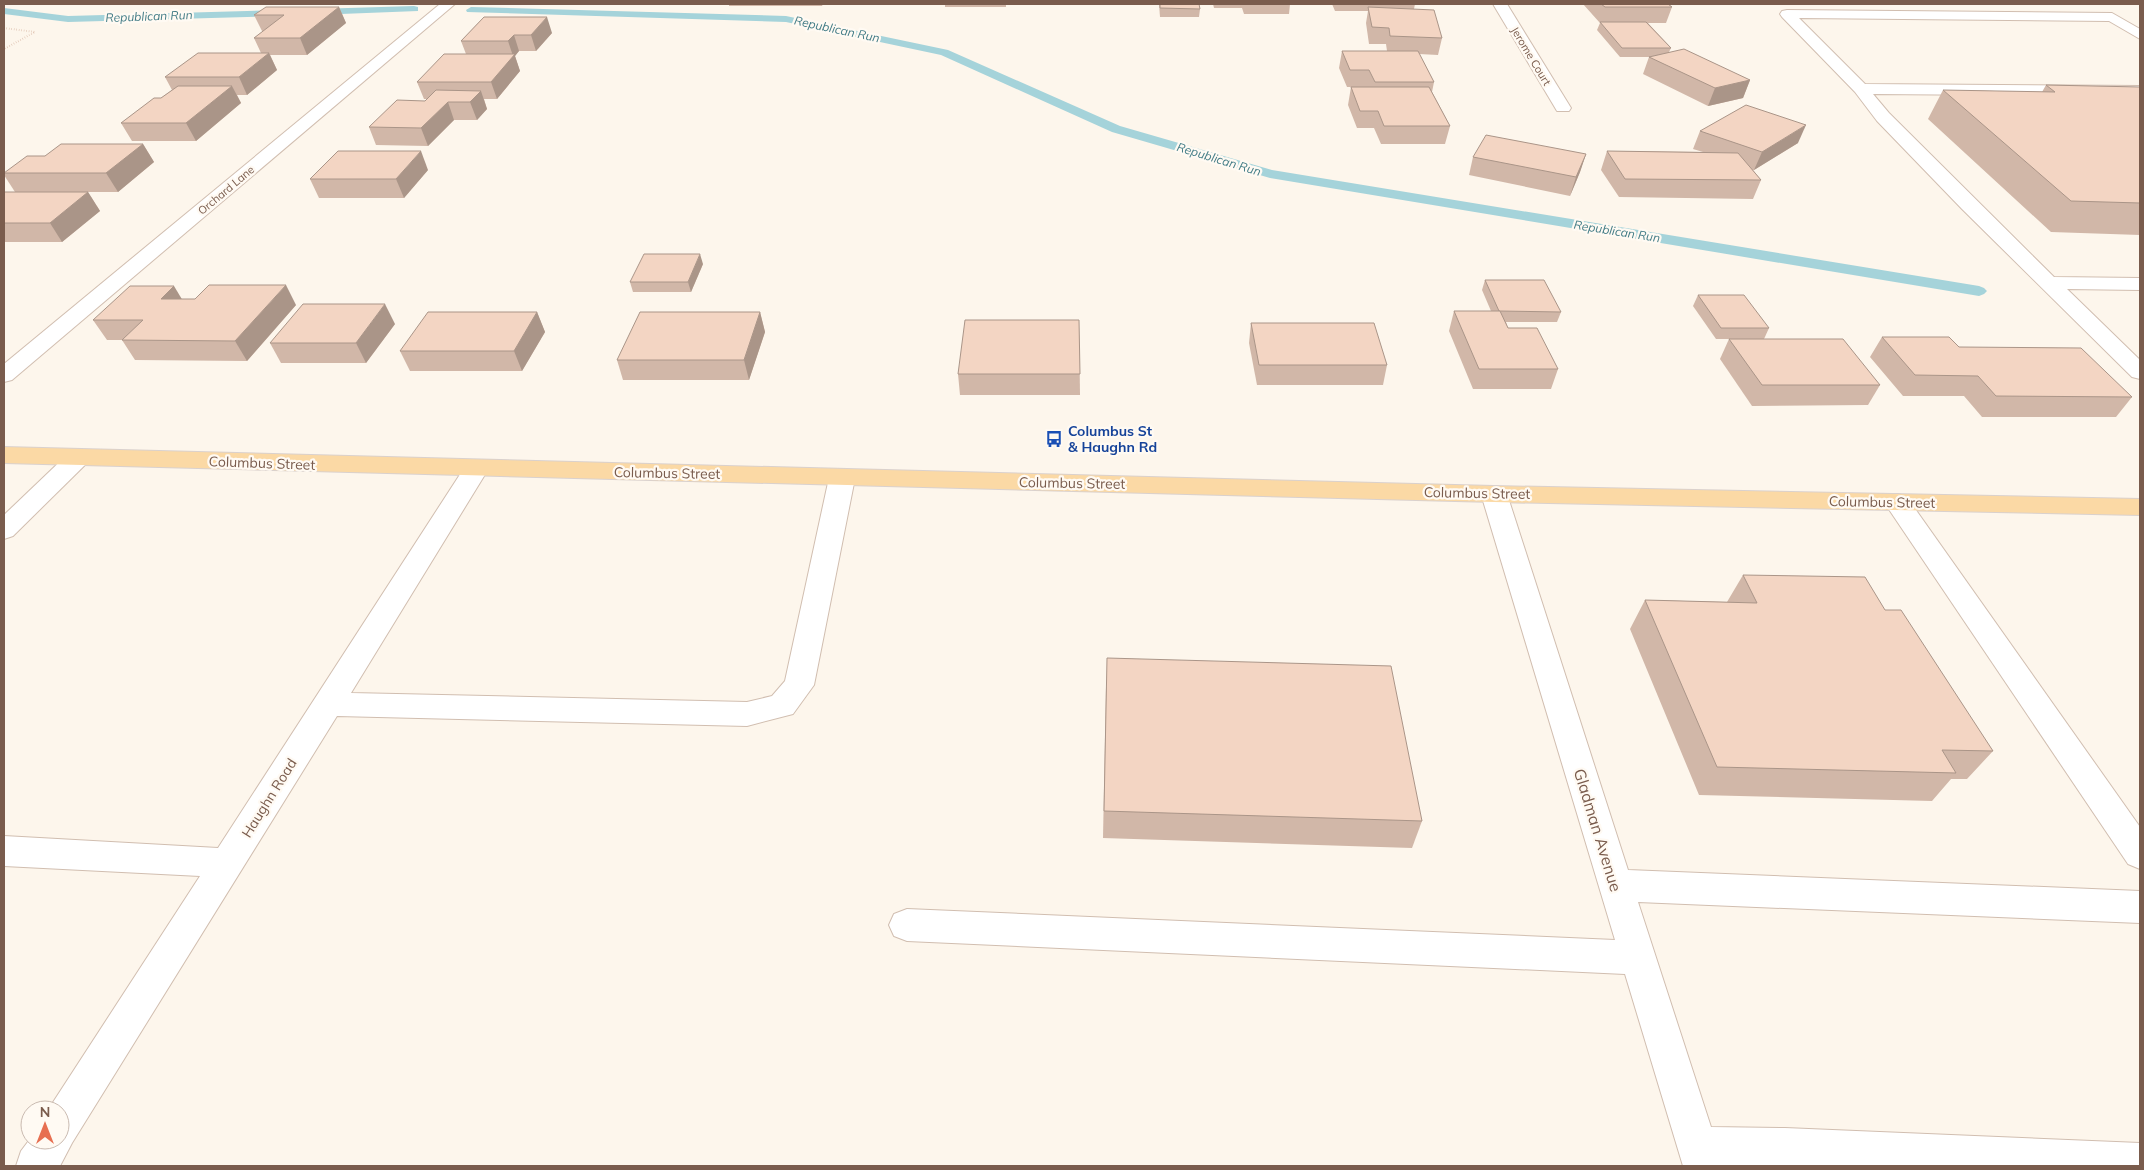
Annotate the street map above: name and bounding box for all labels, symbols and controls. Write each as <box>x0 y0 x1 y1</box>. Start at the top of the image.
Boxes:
water label: Republican Run <box>105 7 193 25</box>
water label: Republican Run <box>793 13 881 45</box>
street label: Jerome Court <box>1508 24 1554 88</box>
water label: Republican Run <box>1175 139 1263 179</box>
street label: Orchard Lane <box>195 162 257 218</box>
water label: Republican Run <box>1573 217 1661 245</box>
place label: Columbus St & Haughn Rd <box>1068 422 1157 456</box>
bus stop icon: Columbus St & Haughn Rd <box>1044 429 1064 449</box>
street label: Columbus Street <box>208 452 316 474</box>
street label: Columbus Street <box>614 463 721 483</box>
street label: Columbus Street <box>1019 473 1126 493</box>
street label: Columbus Street <box>1424 483 1531 503</box>
street label: Columbus Street <box>1829 492 1936 512</box>
street label: Haughn Road <box>238 755 300 841</box>
street label: Gladman Avenue <box>1570 766 1626 894</box>
north arrow <box>20 1100 70 1150</box>
text: N <box>40 1103 50 1121</box>

